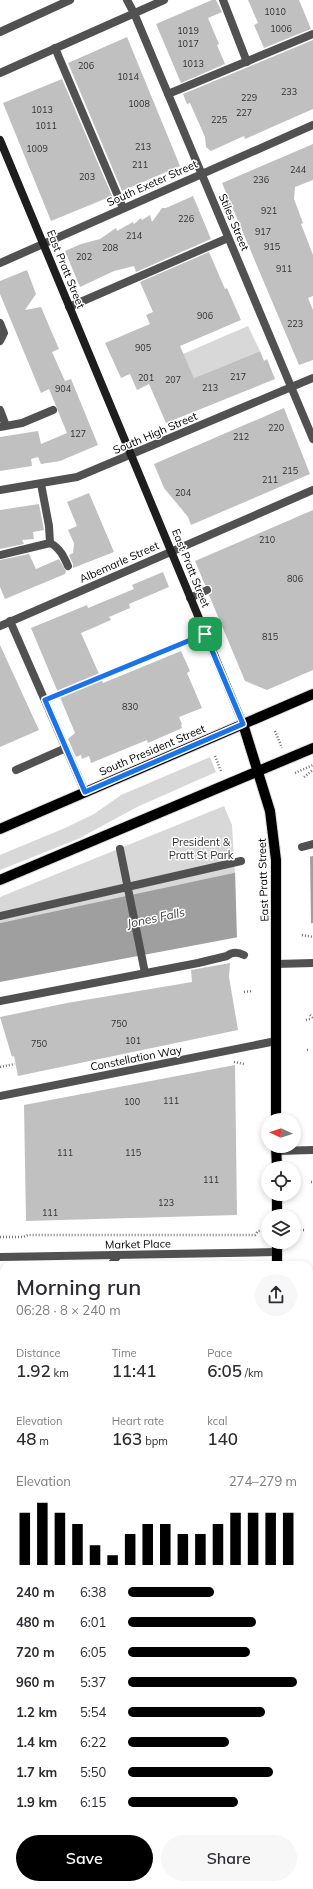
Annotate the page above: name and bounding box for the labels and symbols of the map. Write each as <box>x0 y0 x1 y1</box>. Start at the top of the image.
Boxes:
house number: 1010 <box>264 6 286 17</box>
house number: 1006 <box>270 23 292 34</box>
house number: 1019 <box>177 25 199 36</box>
house number: 1017 <box>177 38 199 49</box>
house number: 1013 <box>182 58 204 69</box>
house number: 206 <box>78 60 94 71</box>
house number: 1014 <box>117 71 139 82</box>
house number: 233 <box>281 86 297 97</box>
house number: 229 <box>241 92 257 103</box>
house number: 1008 <box>128 98 150 109</box>
house number: 1013 <box>31 104 53 115</box>
house number: 227 <box>236 107 252 118</box>
house number: 225 <box>211 114 228 125</box>
house number: 1011 <box>35 120 57 131</box>
house number: 213 <box>135 141 151 152</box>
house number: 1009 <box>26 143 48 154</box>
street label: South Exeter Street <box>104 157 200 209</box>
house number: 211 <box>132 159 148 170</box>
house number: 244 <box>290 164 307 175</box>
house number: 203 <box>79 171 95 182</box>
house number: 236 <box>253 174 269 185</box>
street label: Stiles Street <box>216 191 252 253</box>
house number: 921 <box>261 205 277 216</box>
house number: 226 <box>178 213 194 224</box>
house number: 917 <box>255 226 271 237</box>
street label: East Pratt Street <box>44 228 88 310</box>
house number: 214 <box>126 230 143 241</box>
house number: 915 <box>264 241 281 252</box>
house number: 208 <box>102 242 118 253</box>
house number: 202 <box>76 251 92 262</box>
house number: 911 <box>276 263 292 274</box>
house number: 906 <box>197 310 213 321</box>
house number: 223 <box>287 318 303 329</box>
house number: 905 <box>135 342 152 353</box>
house number: 217 <box>230 371 246 382</box>
house number: 201 <box>138 372 154 383</box>
house number: 207 <box>165 374 181 385</box>
house number: 213 <box>202 382 218 393</box>
house number: 904 <box>55 383 72 394</box>
street label: South High Street <box>111 409 199 457</box>
house number: 220 <box>268 422 284 433</box>
house number: 127 <box>70 428 86 439</box>
house number: 212 <box>233 431 249 442</box>
house number: 215 <box>282 465 299 476</box>
house number: 211 <box>262 474 278 485</box>
house number: 204 <box>175 487 192 498</box>
street label: East Pratt Street <box>169 527 213 609</box>
house number: 210 <box>259 534 275 545</box>
street label: Albemarle Street <box>77 538 161 586</box>
house number: 806 <box>287 573 303 584</box>
pin <box>188 617 222 651</box>
house number: 815 <box>262 631 279 642</box>
house number: 830 <box>122 701 138 712</box>
street label: South President Street <box>97 721 207 779</box>
park label: President & Pratt St Park <box>169 835 234 862</box>
street label: East Pratt Street <box>255 838 271 922</box>
water label: Jones Falls <box>125 904 186 931</box>
house number: 750 <box>111 1018 127 1029</box>
house number: 101 <box>125 1035 141 1046</box>
house number: 750 <box>31 1038 47 1049</box>
street label: Constellation Way <box>89 1042 183 1074</box>
house number: 111 <box>163 1095 179 1106</box>
house number: 100 <box>124 1096 140 1107</box>
north arrow <box>261 1113 301 1153</box>
house number: 111 <box>57 1147 73 1158</box>
house number: 115 <box>125 1147 142 1158</box>
house number: 111 <box>203 1174 219 1185</box>
house number: 123 <box>158 1197 174 1208</box>
house number: 111 <box>42 1207 58 1218</box>
street label: Market Place <box>105 1236 171 1252</box>

